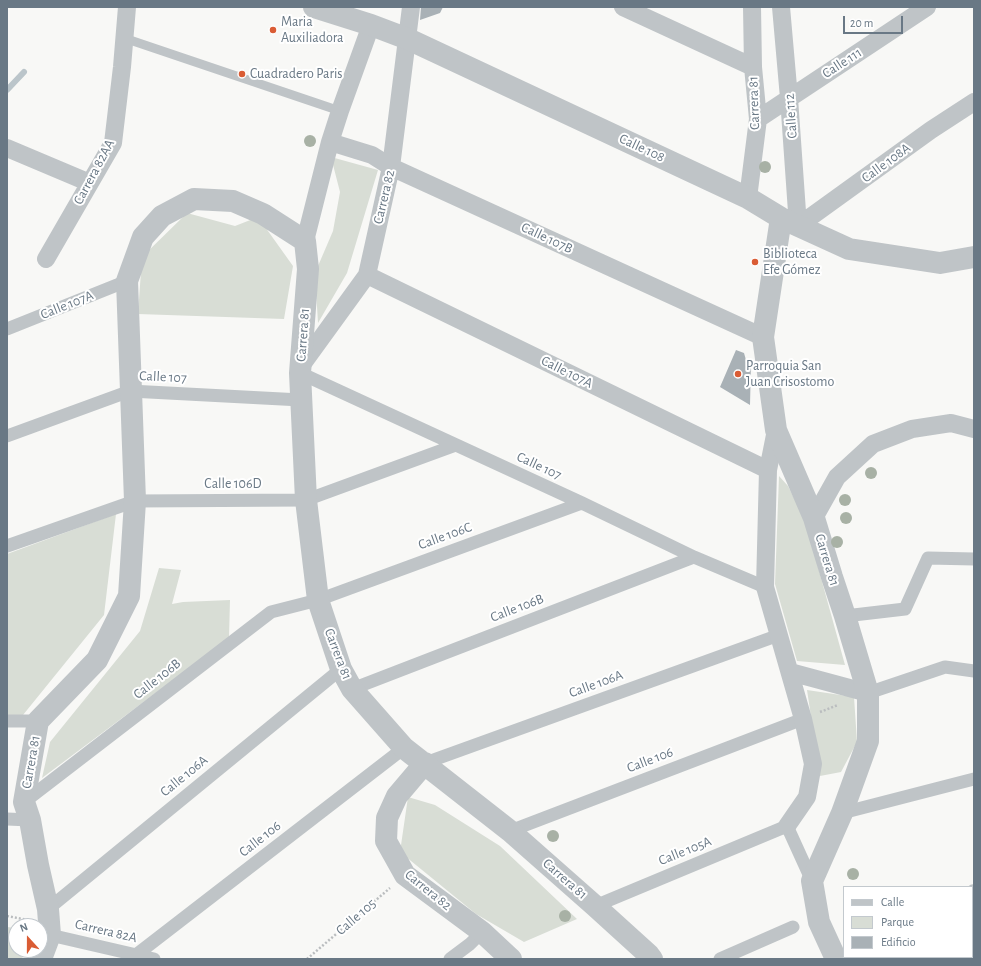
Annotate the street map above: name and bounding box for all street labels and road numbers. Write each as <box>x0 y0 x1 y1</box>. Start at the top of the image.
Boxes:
street label: Calle 111 <box>819 44 865 82</box>
street label: Carrera 81 <box>745 76 763 130</box>
street label: Calle 112 <box>781 93 801 139</box>
street label: Calle 108 <box>617 130 667 166</box>
street label: Carrera 82AA <box>70 137 118 207</box>
street label: Calle 108A <box>858 140 914 186</box>
street label: Carrera 82 <box>370 168 398 226</box>
street label: Calle 107B <box>519 219 575 257</box>
street label: Calle 107A <box>38 287 96 323</box>
street label: Carrera 81 <box>293 308 313 362</box>
street label: Calle 107A <box>538 352 596 392</box>
street label: Calle 107 <box>139 367 187 387</box>
street label: Calle 107 <box>514 448 564 484</box>
street label: Calle 106D <box>204 476 262 492</box>
street label: Calle 106C <box>416 519 474 553</box>
street label: Carrera 81 <box>811 532 843 588</box>
street label: Calle 106B <box>488 590 546 626</box>
street label: Carrera 81 <box>321 626 355 682</box>
street label: Calle 106B <box>130 655 184 703</box>
street label: Calle 106A <box>567 666 625 702</box>
street label: Carrera 81 <box>18 734 44 790</box>
street label: Calle 106 <box>624 744 676 776</box>
street label: Calle 106A <box>157 752 211 800</box>
street label: Calle 106 <box>236 818 284 860</box>
street label: Calle 105A <box>656 833 714 869</box>
street label: Carrera 81 <box>539 855 591 903</box>
street label: Carrera 82 <box>401 866 455 914</box>
street label: Calle 105 <box>333 895 379 939</box>
street label: Carrera 82A <box>73 916 139 946</box>

